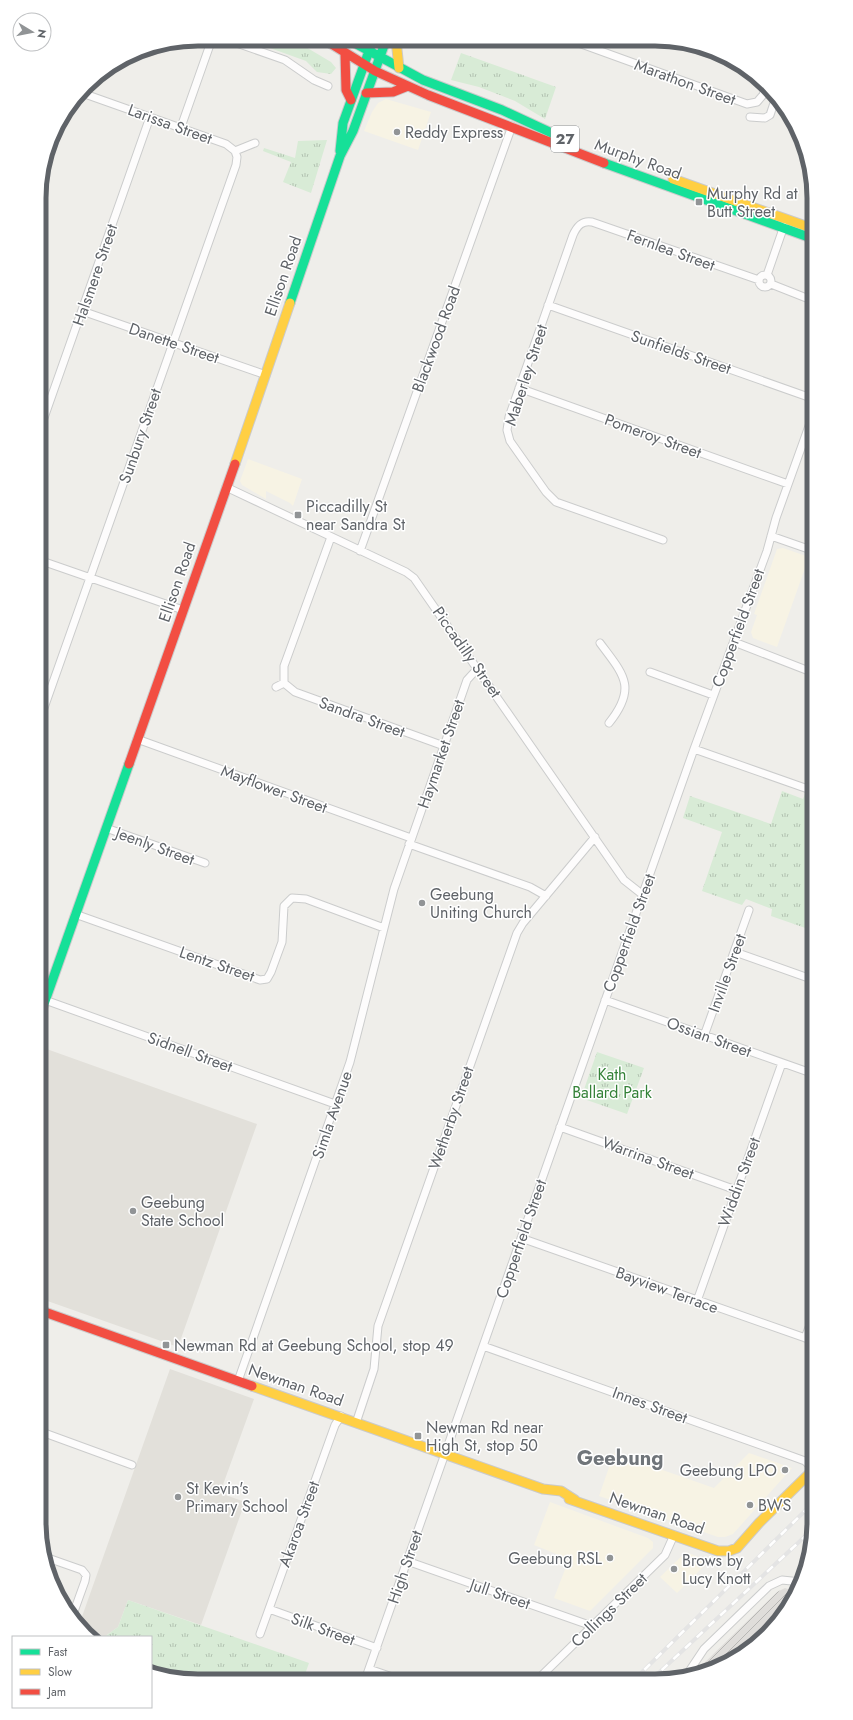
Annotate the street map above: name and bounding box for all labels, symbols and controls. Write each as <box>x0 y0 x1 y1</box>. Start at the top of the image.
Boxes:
north arrow <box>12 12 52 52</box>
text: N <box>33 28 50 39</box>
street label: Marathon Street <box>631 53 739 111</box>
street label: Larissa Street <box>125 98 215 150</box>
place label: Reddy Express <box>405 121 503 144</box>
road number: 27 <box>551 126 579 152</box>
marker: Reddy Express <box>392 127 402 137</box>
street label: Murphy Road <box>591 133 685 185</box>
place label: Murphy Rd at Butt Street <box>707 182 798 223</box>
marker: Murphy Rd at Butt Street <box>694 197 704 207</box>
street label: Halsmere Street <box>67 221 123 329</box>
street label: Fernlea Street <box>624 223 718 277</box>
street label: Ellison Road <box>259 233 307 319</box>
street label: Blackwood Road <box>406 283 466 395</box>
street label: Danette Street <box>126 317 222 369</box>
street label: Maberley Street <box>499 321 553 429</box>
street label: Sunfields Street <box>628 324 734 380</box>
street label: Sunbury Street <box>113 385 167 487</box>
street label: Pomeroy Street <box>601 408 705 464</box>
place label: Piccadilly St near Sandra St <box>306 495 405 536</box>
marker: Piccadilly St near Sandra St <box>293 510 303 520</box>
street label: Ellison Road <box>153 539 201 625</box>
street label: Copperfield Street <box>706 565 770 690</box>
street label: Piccadilly Street <box>427 602 507 702</box>
street label: Sandra Street <box>316 691 408 743</box>
street label: Haymarket Street <box>412 696 470 811</box>
street label: Mayflower Street <box>218 759 331 819</box>
street label: Jeenly Street <box>110 820 198 871</box>
street label: Copperfield Street <box>597 870 661 995</box>
place label: Geebung Uniting Church <box>430 883 532 924</box>
marker: Geebung Uniting Church <box>417 898 427 908</box>
street label: Inville Street <box>702 930 752 1015</box>
street label: Lentz Street <box>176 940 258 988</box>
street label: Ossian Street <box>663 1011 755 1063</box>
street label: Sidnell Street <box>144 1026 236 1078</box>
street label: Wetherby Street <box>423 1063 479 1173</box>
park label: Kath Ballard Park <box>572 1063 653 1104</box>
street label: Simla Avenue <box>306 1068 358 1162</box>
street label: Warrina Street <box>599 1131 697 1185</box>
street label: Widdin Street <box>712 1134 766 1230</box>
street label: Copperfield Street <box>490 1176 552 1302</box>
place label: Geebung State School <box>141 1191 224 1232</box>
marker: Geebung State School <box>128 1206 138 1216</box>
street label: Bayview Terrace <box>613 1261 721 1319</box>
place label: Newman Rd at Geebung School, stop 49 <box>174 1334 454 1357</box>
marker: Newman Rd at Geebung School, stop 49 <box>161 1340 171 1350</box>
street label: Newman Road <box>245 1358 347 1412</box>
street label: Innes Street <box>609 1381 691 1429</box>
place label: Newman Rd near High St, stop 50 <box>426 1416 544 1457</box>
marker: Newman Rd near High St, stop 50 <box>413 1431 423 1441</box>
district label: Geebung <box>577 1444 663 1473</box>
place label: Geebung LPO <box>680 1459 777 1482</box>
marker: Geebung LPO <box>780 1465 790 1475</box>
place label: St Kevin's Primary School <box>186 1477 288 1518</box>
street label: Akaroa Street <box>273 1478 325 1570</box>
street label: Newman Road <box>606 1486 708 1540</box>
marker: St Kevin's Primary School <box>173 1492 183 1502</box>
place label: BWS <box>758 1494 792 1517</box>
marker: BWS <box>745 1500 755 1510</box>
street label: High Street <box>382 1527 428 1607</box>
place label: Geebung RSL <box>508 1547 603 1570</box>
place label: Brows by Lucy Knott <box>682 1549 751 1590</box>
marker: Geebung RSL <box>605 1553 615 1563</box>
marker: Brows by Lucy Knott <box>669 1564 679 1574</box>
street label: Collings Street <box>566 1568 652 1652</box>
street label: Jull Street <box>465 1572 533 1615</box>
street label: Silk Street <box>288 1607 358 1651</box>
legend <box>12 1636 152 1708</box>
text: Fast <box>48 1643 67 1661</box>
text: Slow <box>48 1663 73 1681</box>
text: Jam <box>46 1683 66 1701</box>

